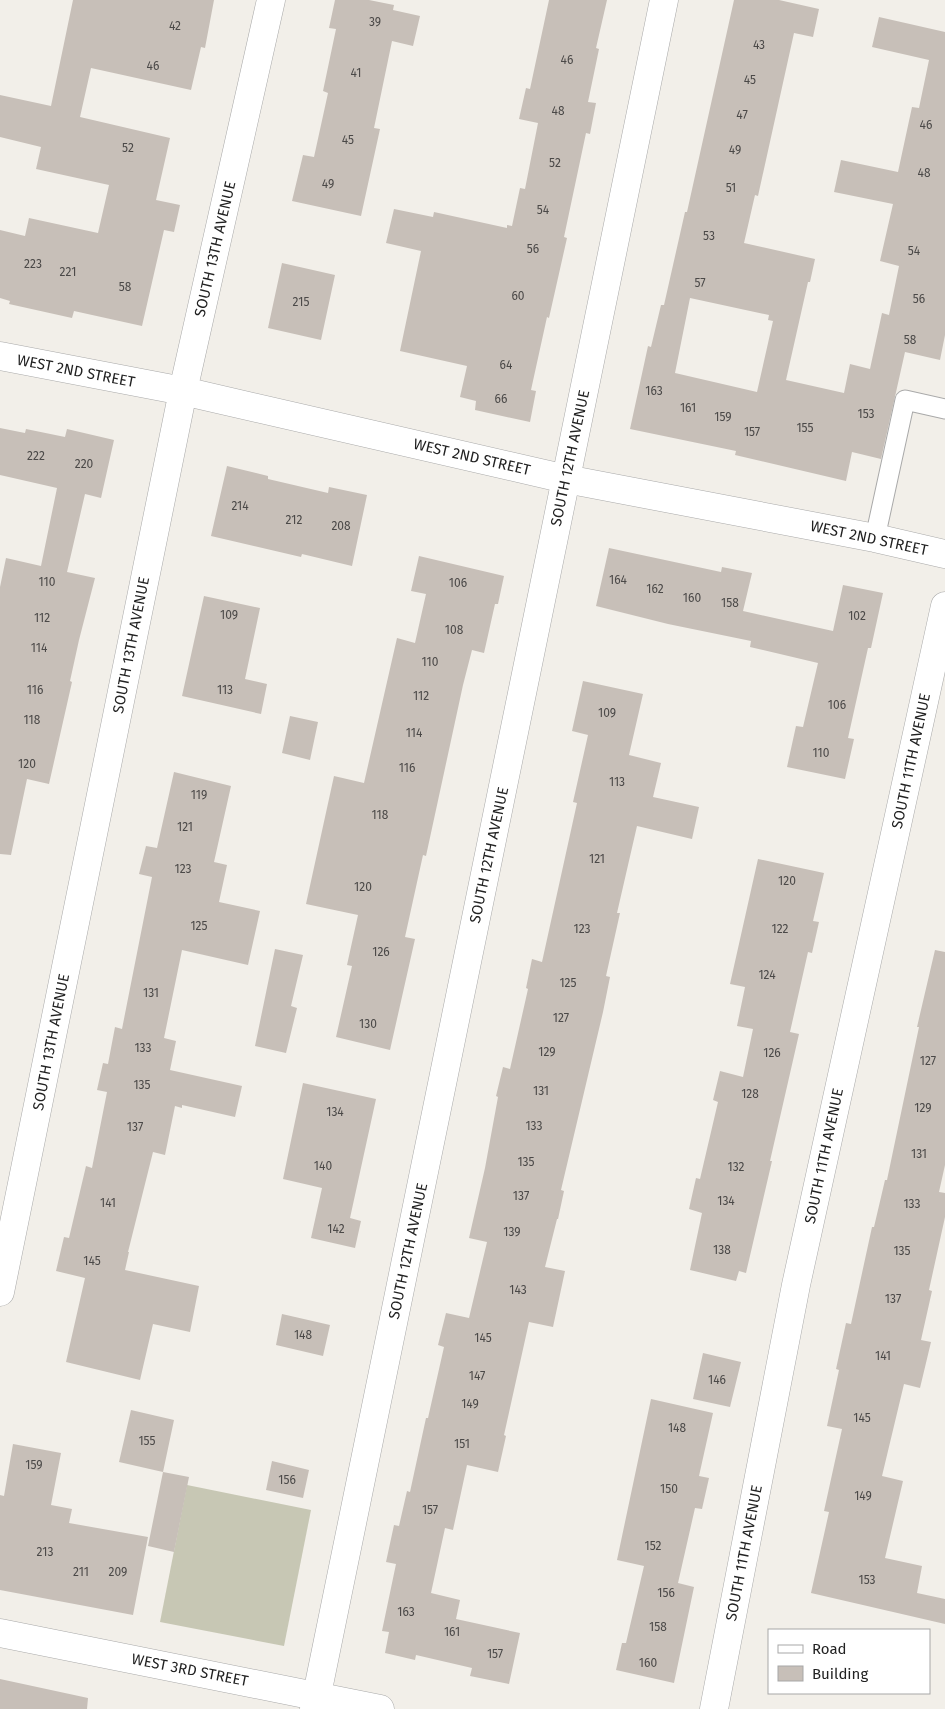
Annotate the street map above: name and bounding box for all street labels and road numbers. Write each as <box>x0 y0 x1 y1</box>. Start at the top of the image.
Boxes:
street label: SOUTH 13TH AVENUE <box>191 179 239 319</box>
street label: WEST 2ND STREET <box>16 351 137 391</box>
street label: SOUTH 12TH AVENUE <box>547 388 593 528</box>
street label: WEST 2ND STREET <box>412 435 533 479</box>
street label: WEST 2ND STREET <box>809 517 930 559</box>
street label: SOUTH 13TH AVENUE <box>109 575 153 715</box>
street label: SOUTH 11TH AVENUE <box>888 692 934 830</box>
street label: SOUTH 12TH AVENUE <box>466 785 512 925</box>
street label: SOUTH 13TH AVENUE <box>29 972 73 1112</box>
street label: SOUTH 11TH AVENUE <box>801 1087 847 1225</box>
street label: SOUTH 12TH AVENUE <box>385 1181 431 1321</box>
street label: SOUTH 11TH AVENUE <box>722 1484 766 1622</box>
street label: WEST 3RD STREET <box>130 1650 250 1690</box>

